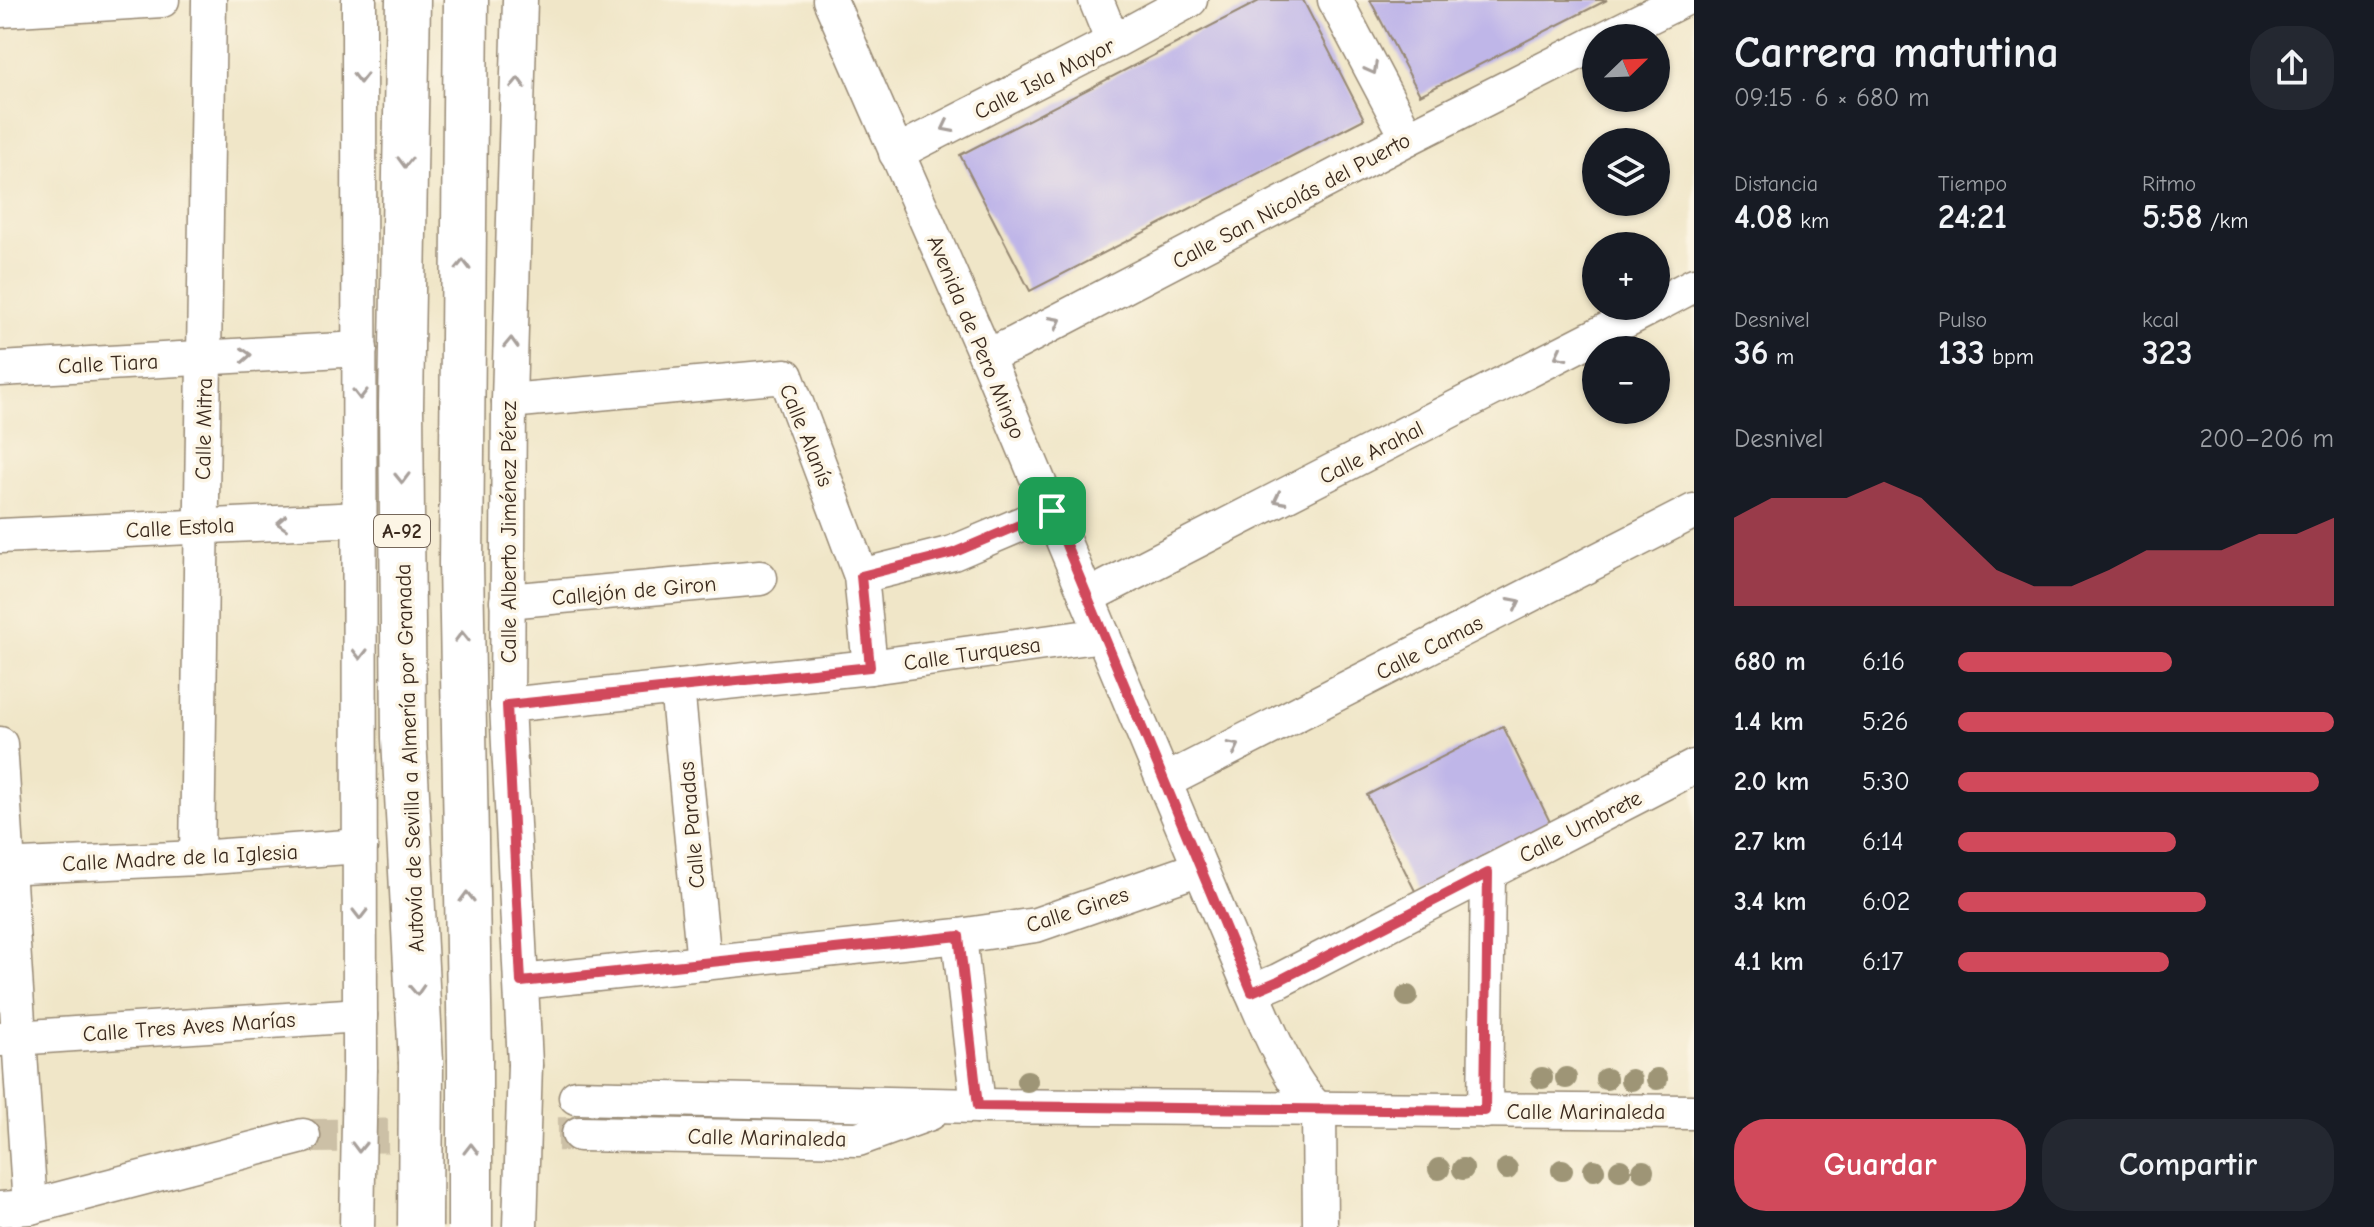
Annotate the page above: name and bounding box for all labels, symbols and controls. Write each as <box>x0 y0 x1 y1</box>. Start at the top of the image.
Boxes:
north arrow <box>1582 24 1670 112</box>
map controls <box>1582 24 1670 424</box>
button: share <box>2250 26 2334 110</box>
text: Carrera matutina <box>1734 27 2059 78</box>
street label: Calle Isla Mayor <box>970 32 1119 125</box>
one-way arrow <box>1362 61 1377 75</box>
one-way arrow <box>351 72 369 85</box>
one-way arrow <box>509 76 526 89</box>
text: 09:15 · 6 × 680 m <box>1734 83 1929 113</box>
one-way arrow <box>941 118 956 133</box>
street label: Calle San Nicolás del Puerto <box>1168 127 1415 275</box>
button: layers <box>1582 128 1670 216</box>
one-way arrow <box>396 156 414 169</box>
text: Distancia <box>1734 171 1818 197</box>
text: Tiempo <box>1938 171 2007 197</box>
text: Ritmo <box>2142 171 2196 197</box>
text: 4.08 <box>1734 197 1793 237</box>
text: 24:21 <box>1938 197 2007 237</box>
text: 5:58 <box>2142 197 2203 237</box>
text: km <box>1793 208 1829 234</box>
text: /km <box>2203 208 2248 234</box>
street label: Avenida de Pero Mingo <box>921 232 1031 443</box>
button: + <box>1582 232 1670 320</box>
one-way arrow <box>455 258 472 271</box>
text: Desnivel <box>1734 307 1810 333</box>
text: Pulso <box>1938 307 1987 333</box>
text: kcal <box>2142 307 2179 333</box>
one-way arrow <box>1048 317 1062 332</box>
text: 36 <box>1734 333 1769 373</box>
text: 133 <box>1938 333 1985 373</box>
text: 323 <box>2142 333 2192 373</box>
one-way arrow <box>502 336 519 349</box>
button: − <box>1582 336 1670 424</box>
text: m <box>1769 344 1794 370</box>
text: bpm <box>1985 344 2034 370</box>
one-way arrow <box>1553 345 1568 360</box>
one-way arrow <box>240 347 253 364</box>
street label: Calle Tiara <box>57 348 159 380</box>
street label: Calle Mitra <box>190 378 218 480</box>
street label: Calle Alanís <box>774 380 838 490</box>
one-way arrow <box>351 388 369 401</box>
street label: Calle Alberto Jiménez Pérez <box>496 400 522 663</box>
street label: Calle Arahal <box>1315 416 1428 490</box>
text: Desnivel <box>1734 424 1824 454</box>
text: 200–206 m <box>2199 424 2334 454</box>
one-way arrow <box>393 472 410 485</box>
pin <box>1018 477 1086 545</box>
icon: arrive <box>1030 489 1074 533</box>
one-way arrow <box>1272 490 1287 505</box>
street label: Calle Estola <box>125 512 235 544</box>
one-way arrow <box>275 514 288 531</box>
road number: A-92 <box>374 515 430 547</box>
street label: Autovía de Sevilla a Almería por Granada <box>390 563 430 953</box>
street label: Callejón de Giron <box>551 571 717 611</box>
one-way arrow <box>1507 597 1522 613</box>
street label: Calle Camas <box>1372 610 1487 686</box>
one-way arrow <box>453 630 471 643</box>
street label: Calle Turquesa <box>902 632 1042 676</box>
text: 680 m <box>1734 647 1806 677</box>
text: 6:16 <box>1862 647 1905 677</box>
one-way arrow <box>351 648 369 661</box>
text: 1.4 km <box>1734 707 1804 737</box>
text: 5:26 <box>1862 707 1909 737</box>
one-way arrow <box>1226 742 1241 757</box>
street label: Calle Paradas <box>673 760 711 890</box>
text: 2.0 km <box>1734 767 1809 797</box>
text: 5:30 <box>1862 767 1910 797</box>
street label: Calle Umbrete <box>1515 785 1646 869</box>
text: 2.7 km <box>1734 827 1806 857</box>
text: 6:14 <box>1862 827 1904 857</box>
street label: Calle Madre de la Iglesia <box>61 839 299 877</box>
street label: Calle Gines <box>1023 881 1132 939</box>
text: 3.4 km <box>1734 887 1806 917</box>
text: 6:02 <box>1862 887 1910 917</box>
one-way arrow <box>459 890 476 903</box>
one-way arrow <box>351 908 369 921</box>
text: 4.1 km <box>1734 947 1804 977</box>
text: 6:17 <box>1862 947 1903 977</box>
one-way arrow <box>409 984 426 997</box>
street label: Calle Tres Aves Marías <box>82 1007 296 1047</box>
street label: Calle Marinaleda <box>1507 1099 1665 1125</box>
button: Guardar <box>1734 1119 2026 1211</box>
button: Compartir <box>2042 1119 2334 1211</box>
street label: Calle Marinaleda <box>687 1124 847 1152</box>
one-way arrow <box>350 1141 367 1154</box>
one-way arrow <box>462 1142 480 1155</box>

